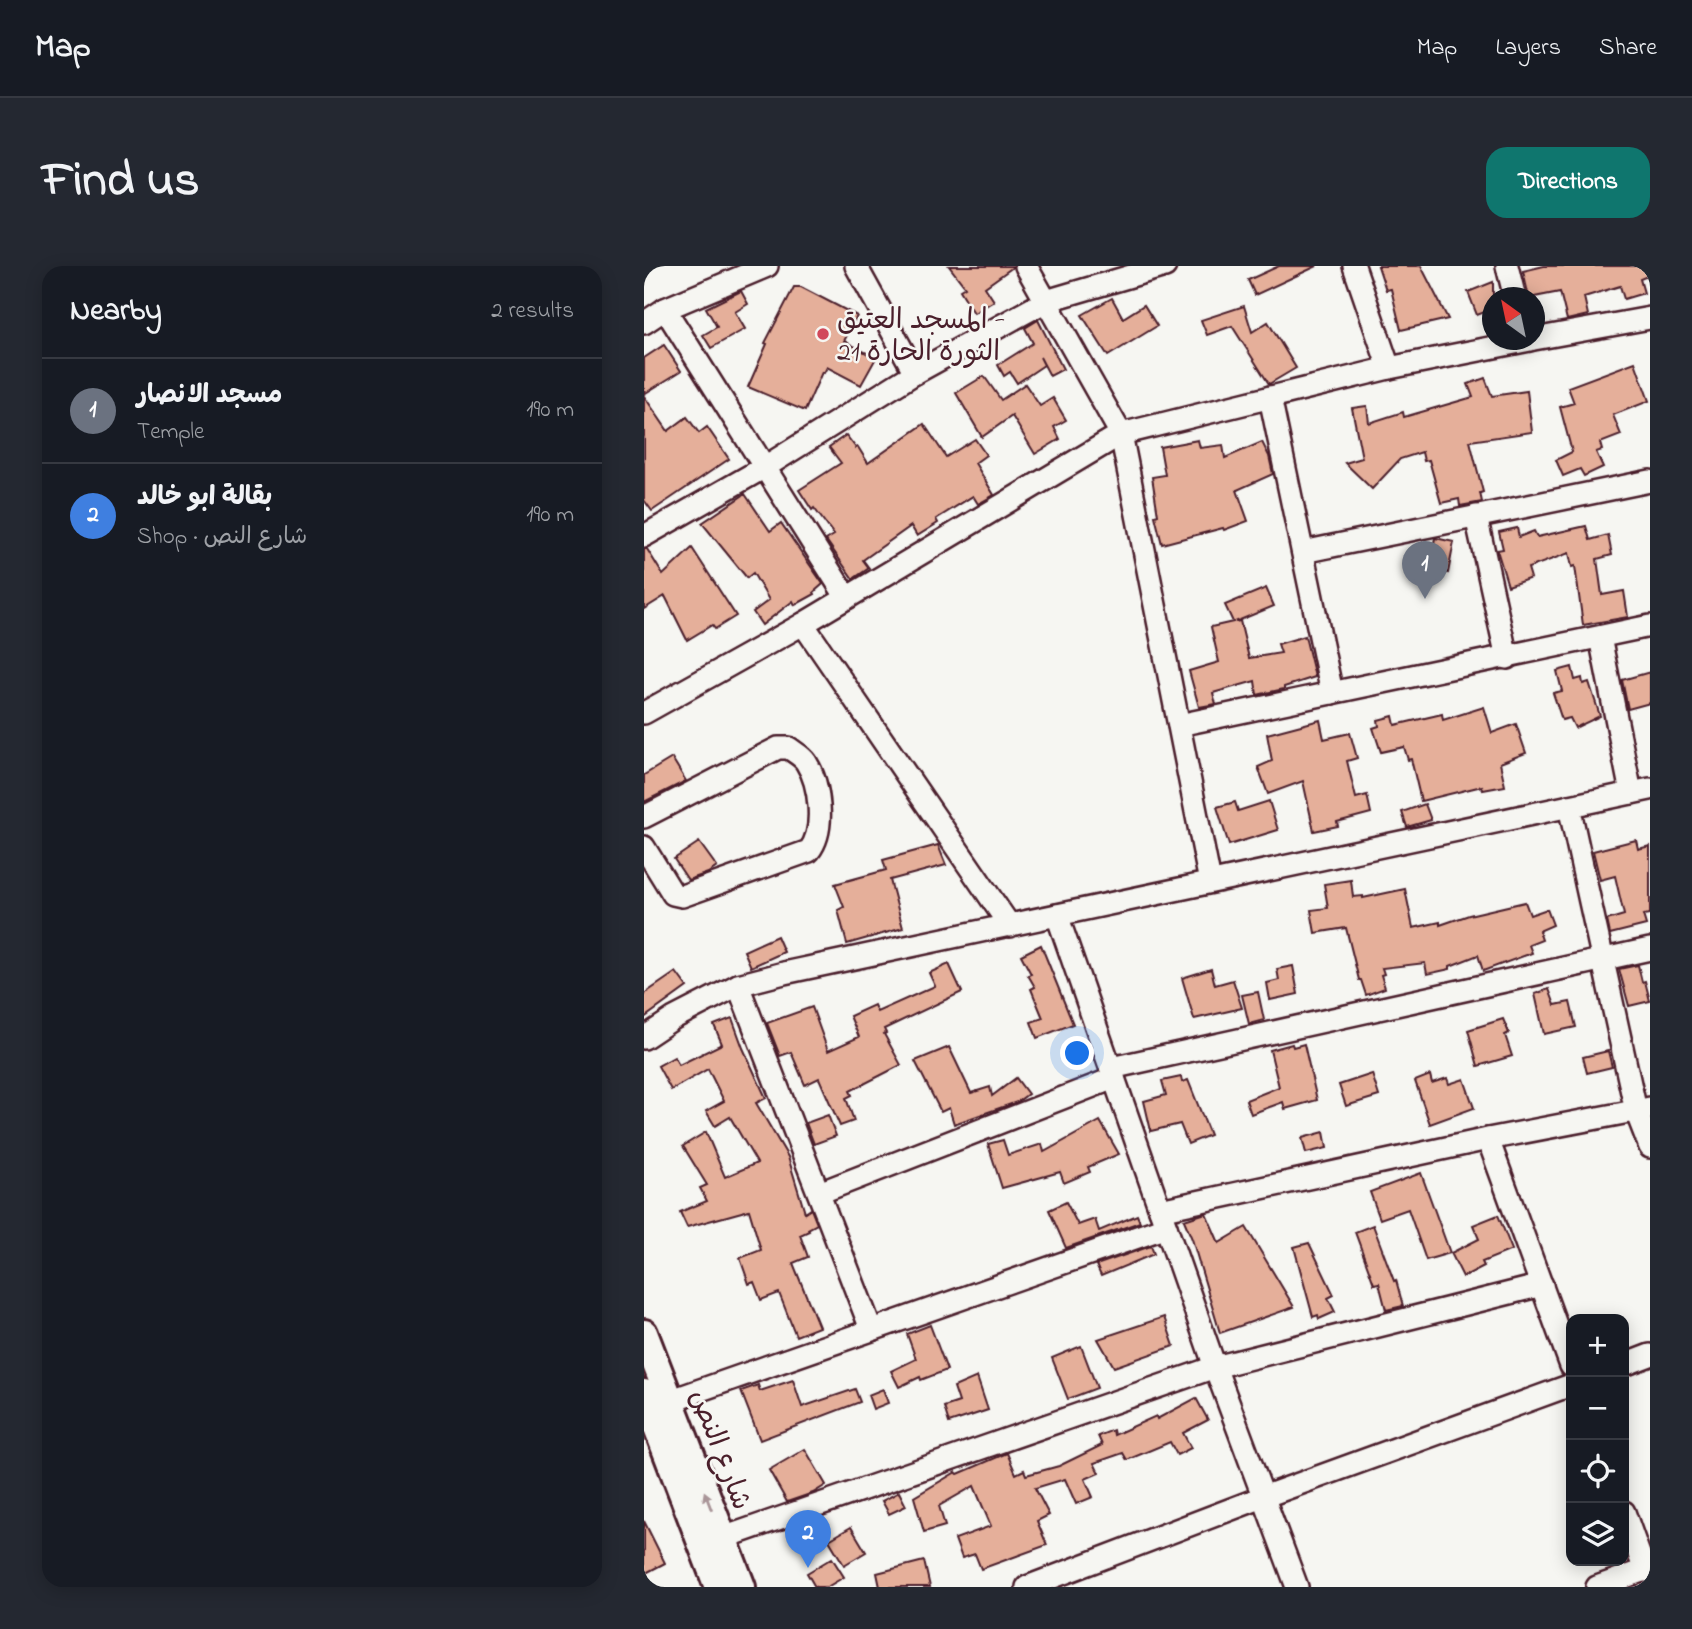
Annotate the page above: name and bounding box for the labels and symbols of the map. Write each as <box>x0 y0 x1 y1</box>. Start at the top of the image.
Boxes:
north arrow <box>1482 287 1545 350</box>
place label: المسجد العتيق - الثورة الحارة 21 <box>837 301 1005 374</box>
marker: المسجد العتيق - الثورة الحارة 21 <box>815 326 831 342</box>
pin: 1 <box>1402 541 1448 599</box>
your location <box>1060 1036 1094 1070</box>
street label: شارع النص <box>677 1384 760 1516</box>
one-way arrow <box>703 1490 714 1511</box>
pin: 2 <box>785 1510 831 1568</box>

